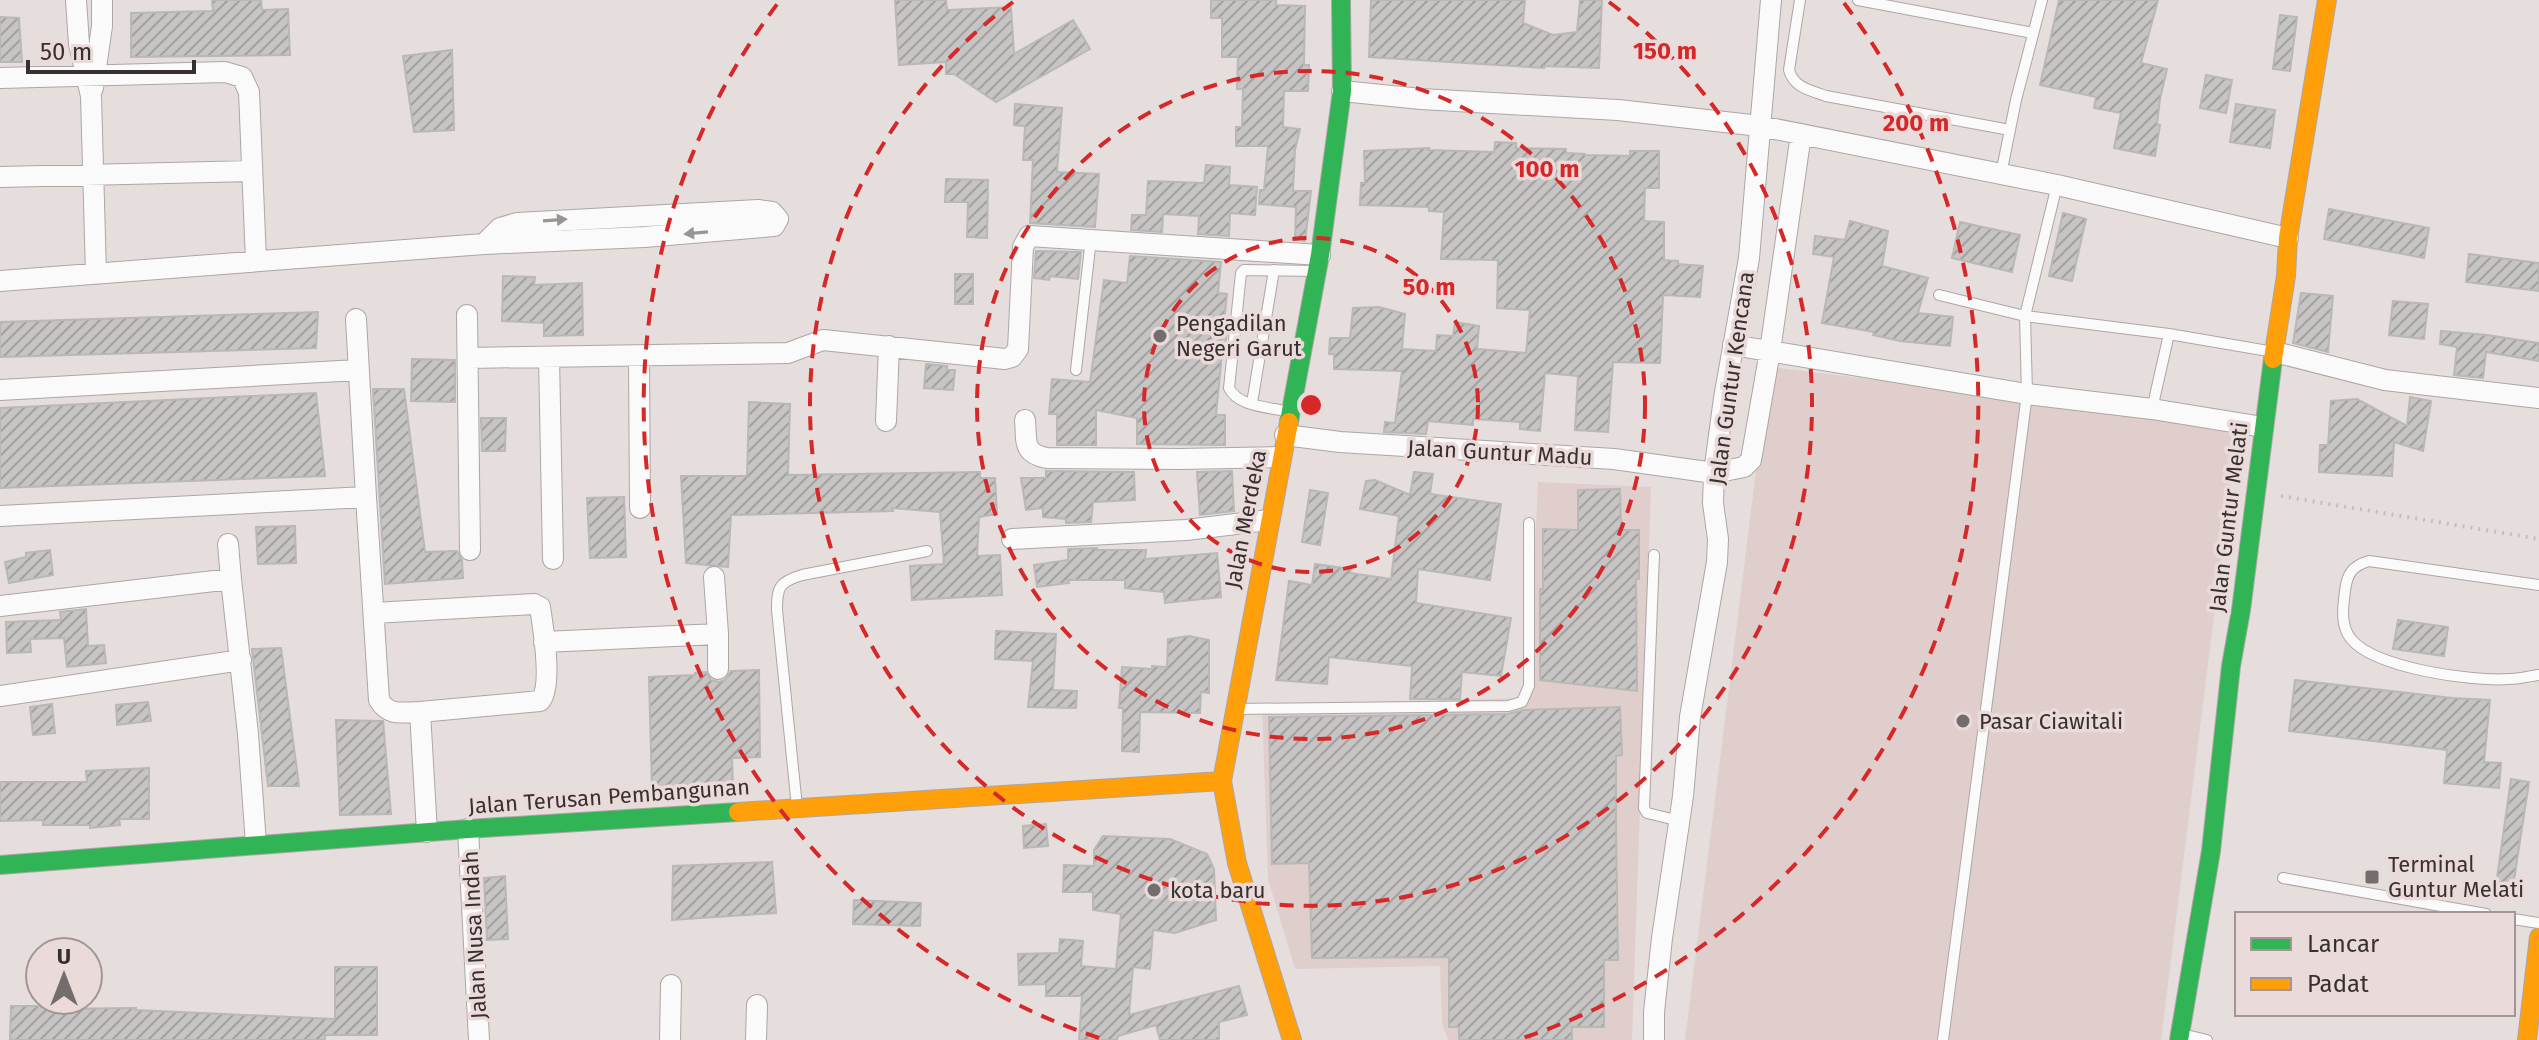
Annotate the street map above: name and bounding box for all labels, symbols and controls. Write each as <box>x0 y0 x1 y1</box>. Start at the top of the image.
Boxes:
scale bar <box>28 24 194 74</box>
text: 150 m <box>1633 37 1697 65</box>
text: 50 m <box>40 38 92 66</box>
text: 200 m <box>1883 109 1949 137</box>
text: 100 m <box>1514 155 1580 183</box>
one-way arrow <box>543 213 568 226</box>
one-way arrow <box>683 226 708 239</box>
street label: Jalan Guntur Kencana <box>1703 270 1760 486</box>
text: 50 m <box>1403 273 1455 301</box>
place label: Pengadilan Negeri Garut <box>1176 310 1302 362</box>
marker: Pengadilan Negeri Garut <box>1151 327 1169 345</box>
centre of rings <box>1297 391 1325 419</box>
street label: Jalan Guntur Melati <box>2203 420 2254 614</box>
street label: Jalan Guntur Madu <box>1407 434 1593 471</box>
street label: Jalan Merdeka <box>1219 448 1272 591</box>
place label: Pasar Ciawitali <box>1979 708 2123 735</box>
marker: Pasar Ciawitali <box>1954 712 1972 730</box>
street label: Jalan Terusan Pembangunan <box>467 773 751 820</box>
street label: Jalan Nusa Indah <box>457 850 492 1020</box>
place label: Terminal Guntur Melati <box>2388 851 2524 903</box>
marker: Terminal Guntur Melati <box>2363 868 2381 886</box>
place label: kota baru <box>1170 877 1266 904</box>
marker: kota baru <box>1145 881 1163 899</box>
legend <box>2235 912 2515 1016</box>
text: Lancar <box>2307 930 2380 958</box>
north arrow <box>24 936 104 1016</box>
text: U <box>57 943 71 970</box>
text: Padat <box>2307 970 2369 998</box>

